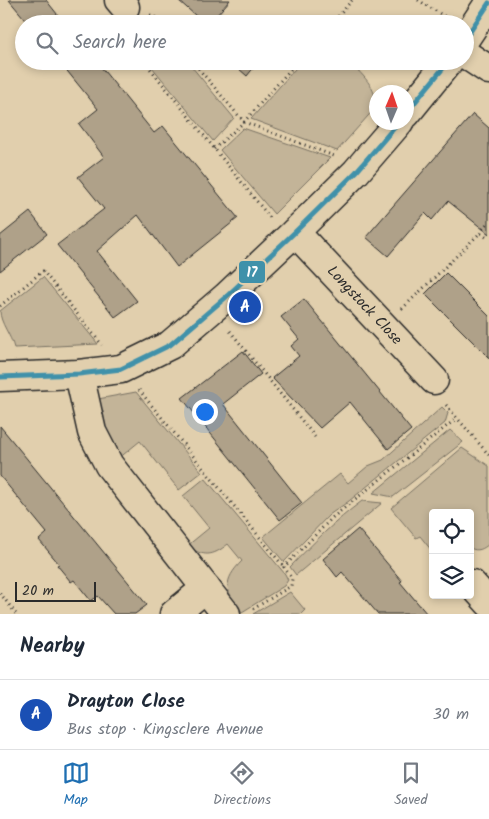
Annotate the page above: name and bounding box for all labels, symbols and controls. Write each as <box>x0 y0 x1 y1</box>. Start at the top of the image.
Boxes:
search box <box>15 15 474 70</box>
text: Search here <box>73 28 167 58</box>
icon: search <box>33 29 61 57</box>
north arrow <box>369 85 414 130</box>
line badge: 17 <box>238 260 266 284</box>
street label: Longstock Close <box>321 260 408 351</box>
text: 17 <box>247 262 258 284</box>
pin: A <box>229 288 261 326</box>
your location <box>192 399 218 425</box>
map controls <box>429 509 474 599</box>
button: locate <box>429 509 474 554</box>
button: layers <box>429 554 474 599</box>
scale bar <box>15 579 96 602</box>
text: 20 m <box>22 580 54 602</box>
text: Nearby <box>20 630 85 663</box>
text: Drayton Close <box>67 687 185 717</box>
text: A <box>31 702 41 727</box>
text: 30 m <box>433 702 469 727</box>
text: Bus stop · Kingsclere Avenue <box>67 717 263 742</box>
tab: Map <box>62 759 90 811</box>
tab: Directions <box>213 759 271 811</box>
tab: Saved <box>394 759 427 811</box>

